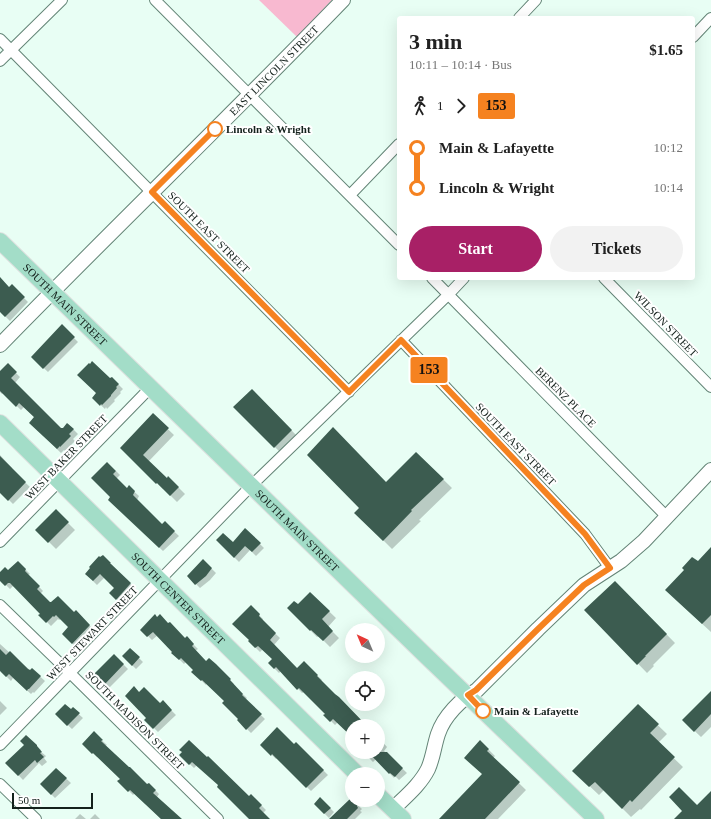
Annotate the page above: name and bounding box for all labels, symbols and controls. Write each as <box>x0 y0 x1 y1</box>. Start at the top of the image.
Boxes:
street label: EAST LINCOLN STREET <box>227 23 321 118</box>
text: 3 min <box>409 29 462 54</box>
text: $1.65 <box>649 42 683 58</box>
text: 10:11 – 10:14 · Bus <box>409 57 512 72</box>
icon: walk <box>409 95 431 117</box>
icon: forward <box>450 95 472 117</box>
text: 1 <box>437 98 444 113</box>
text: 153 <box>486 98 507 113</box>
marker: Lincoln & Wright <box>207 121 223 137</box>
place label: Lincoln & Wright <box>226 123 311 135</box>
text: Main & Lafayette <box>439 140 554 156</box>
text: 10:12 <box>653 140 683 155</box>
text: Lincoln & Wright <box>439 180 554 196</box>
text: 10:14 <box>653 180 683 195</box>
street label: SOUTH EAST STREET <box>166 189 252 275</box>
button: Start <box>409 226 542 272</box>
button: Tickets <box>550 226 683 272</box>
street label: SOUTH MAIN STREET <box>21 261 110 348</box>
street label: WILSON STREET <box>632 289 700 359</box>
line badge: 153 <box>406 357 452 383</box>
text: 153 <box>419 362 440 377</box>
street label: BERENZ PLACE <box>533 364 599 430</box>
street label: SOUTH EAST STREET <box>474 400 559 488</box>
street label: WEST BAKER STREET <box>22 412 110 502</box>
street label: SOUTH MAIN STREET <box>253 487 342 574</box>
street label: SOUTH CENTER STREET <box>129 550 227 647</box>
street label: WEST STEWART STREET <box>44 584 140 682</box>
north arrow <box>345 623 385 663</box>
map controls <box>345 623 385 807</box>
street label: SOUTH MADISON STREET <box>83 668 187 772</box>
button: locate <box>345 671 385 711</box>
marker: Main & Lafayette <box>475 703 491 719</box>
place label: Main & Lafayette <box>494 705 578 717</box>
button: + <box>345 719 385 759</box>
button: − <box>345 767 385 807</box>
scale bar <box>12 791 93 810</box>
text: 50 m <box>18 794 40 806</box>

